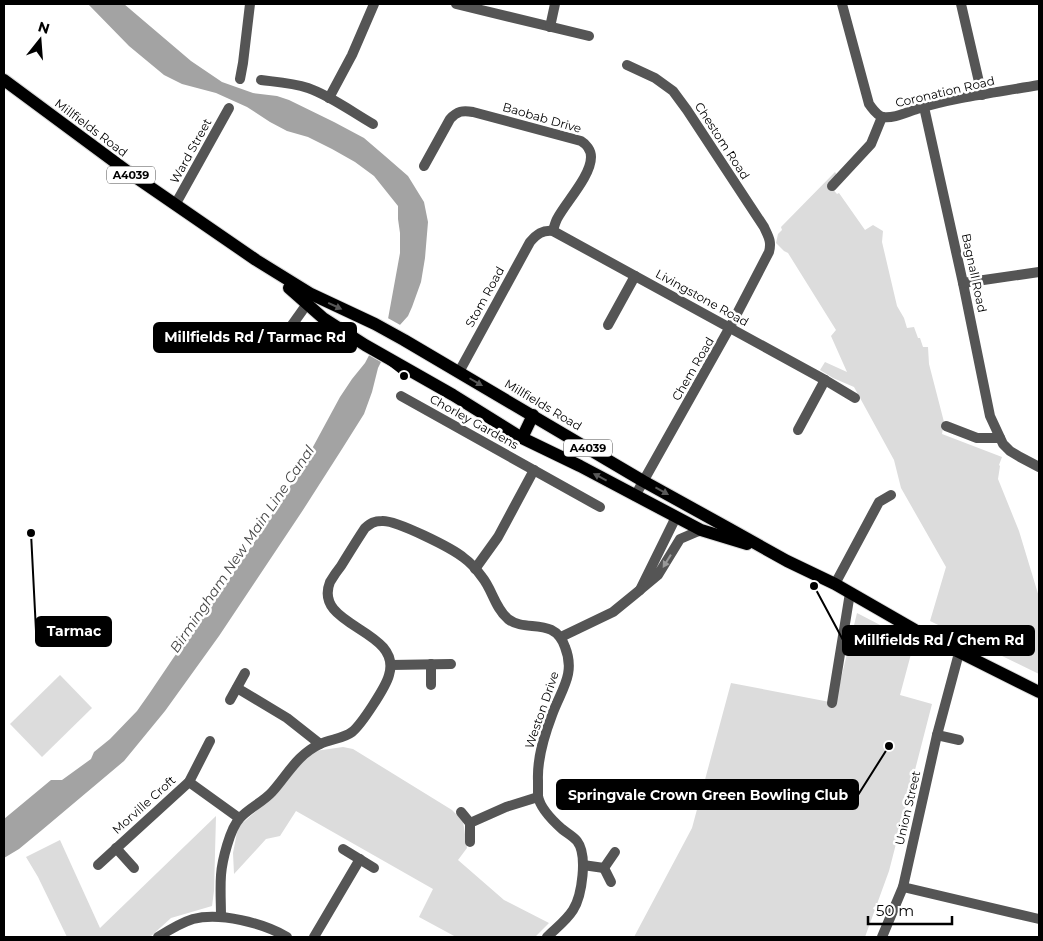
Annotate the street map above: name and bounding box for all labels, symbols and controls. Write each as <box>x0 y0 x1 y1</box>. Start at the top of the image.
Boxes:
north arrow <box>15 15 65 65</box>
text: N <box>36 17 52 38</box>
street label: Coronation Road <box>894 73 996 110</box>
street label: Millfields Road <box>52 95 131 160</box>
street label: Baobab Drive <box>501 99 583 136</box>
street label: Chestom Road <box>692 99 753 182</box>
street label: Ward Street <box>167 116 215 186</box>
road number: A4039 <box>107 166 155 184</box>
street label: Bagnall Road <box>959 232 990 314</box>
street label: Stom Road <box>462 264 507 330</box>
street label: Livingstone Road <box>653 266 751 329</box>
one-way arrow <box>328 302 342 310</box>
callout: Millfields Rd / Tarmac Rd <box>154 323 356 352</box>
text: Millfields Rd / Tarmac Rd <box>164 328 346 346</box>
street label: Chem Road <box>668 334 717 403</box>
street label: Millfields Road <box>502 376 585 433</box>
one-way arrow <box>469 378 484 386</box>
street label: Chorley Gardens <box>427 391 521 452</box>
road number: A4039 <box>564 439 612 456</box>
water label: Birmingham New Main Line Canal <box>166 442 318 656</box>
one-way arrow <box>594 473 607 482</box>
one-way arrow <box>654 487 669 495</box>
one-way arrow <box>662 555 671 568</box>
callout: Tarmac <box>36 617 111 646</box>
text: Tarmac <box>47 622 102 640</box>
callout: Millfields Rd / Chem Rd <box>843 626 1034 655</box>
text: Millfields Rd / Chem Rd <box>854 631 1024 649</box>
street label: Weston Drive <box>521 669 562 750</box>
street label: Union Street <box>892 769 923 847</box>
street label: Morville Croft <box>109 772 179 837</box>
callout: Springvale Crown Green Bowling Club <box>557 780 858 809</box>
text: Springvale Crown Green Bowling Club <box>568 786 848 804</box>
scale bar <box>868 894 952 926</box>
text: 50 m <box>876 901 914 920</box>

